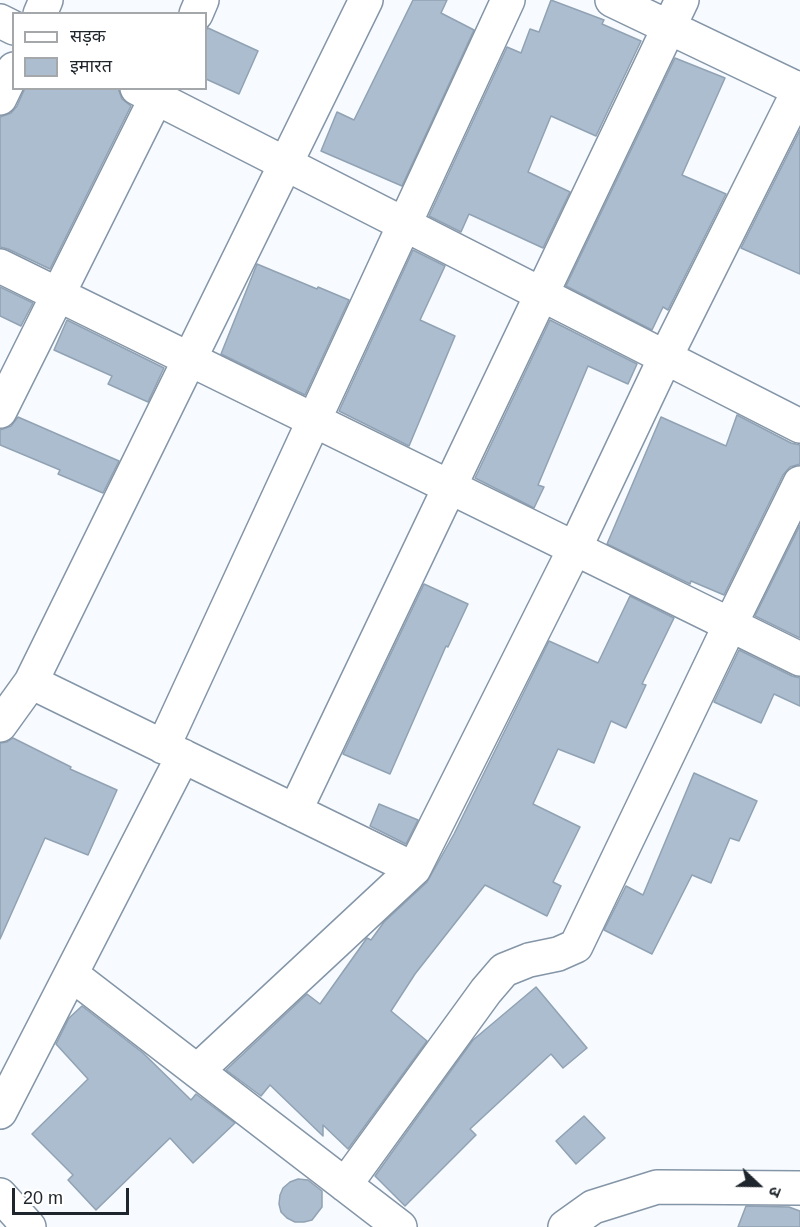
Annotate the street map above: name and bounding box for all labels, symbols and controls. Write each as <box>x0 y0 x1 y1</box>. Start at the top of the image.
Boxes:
legend <box>12 12 207 90</box>
text: सड़क <box>70 26 106 46</box>
text: इमारत <box>70 56 112 76</box>
north arrow <box>728 1155 788 1215</box>
scale bar <box>15 1176 132 1214</box>
text: उ <box>766 1184 785 1199</box>
text: 20 m <box>23 1188 63 1208</box>

